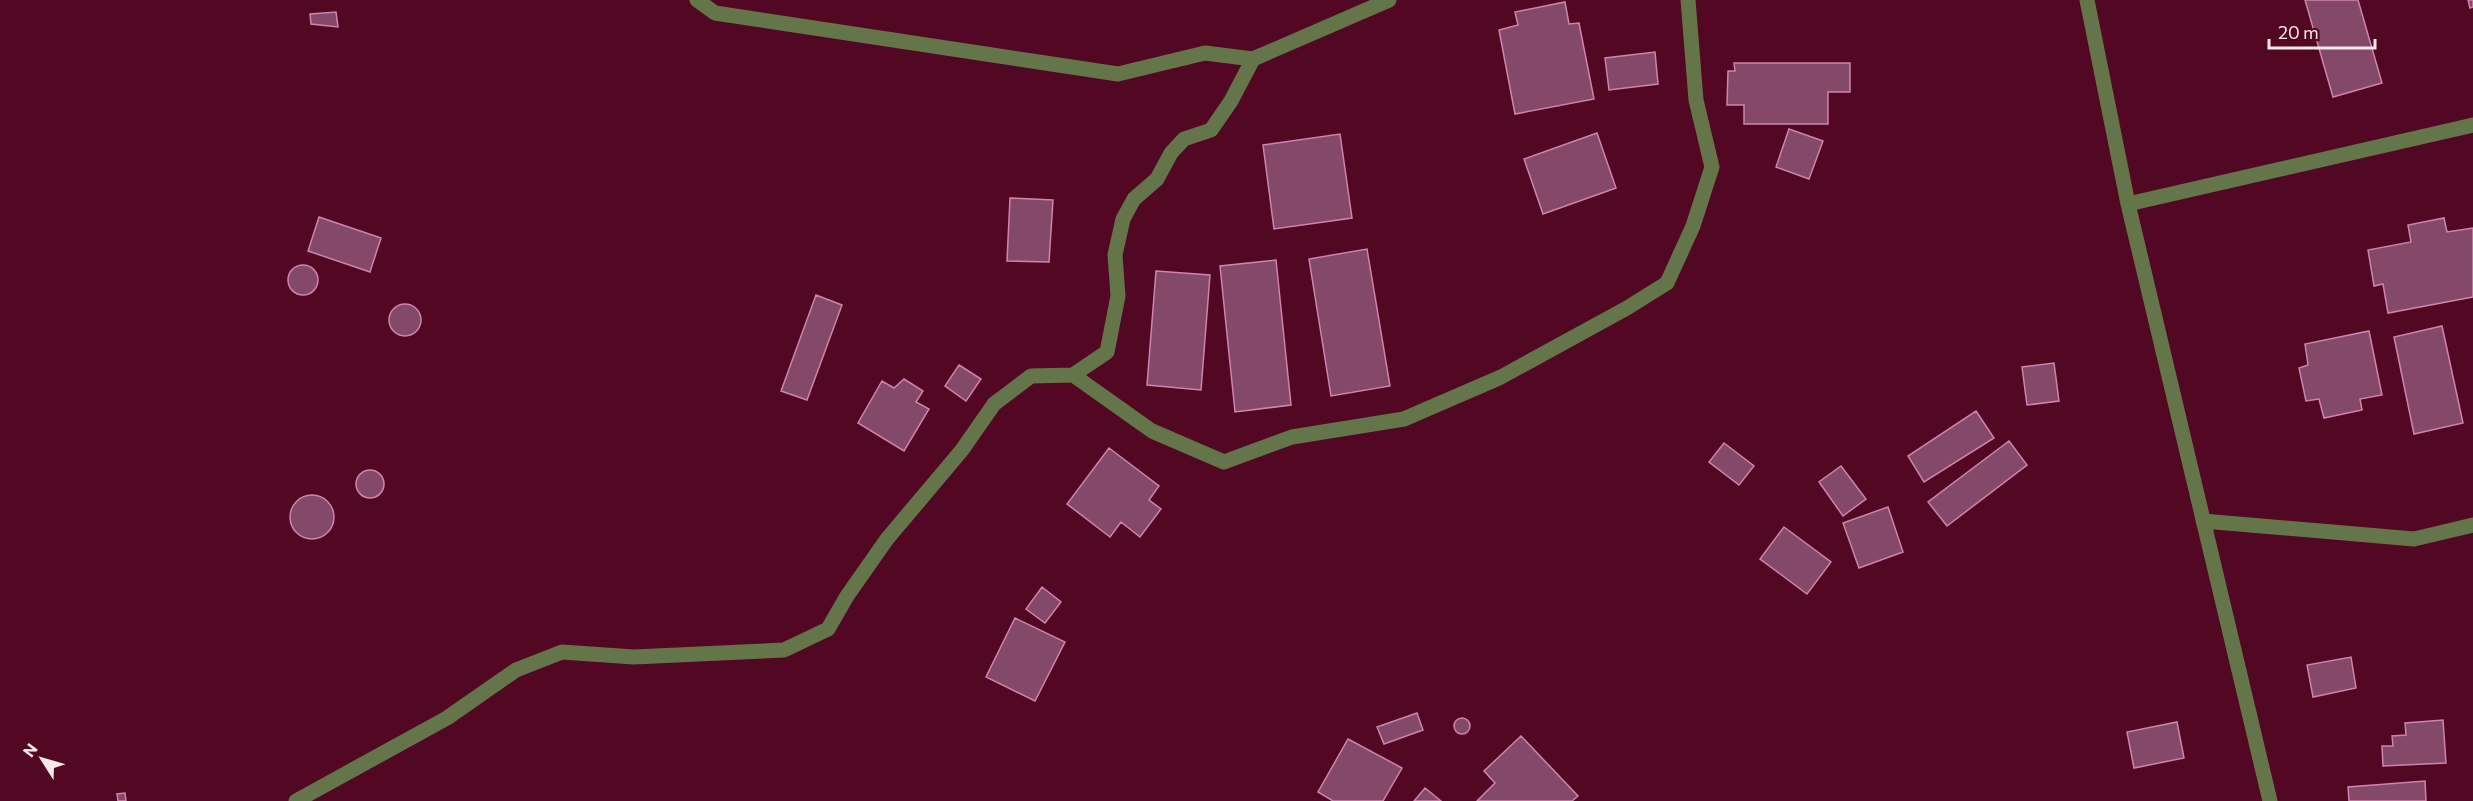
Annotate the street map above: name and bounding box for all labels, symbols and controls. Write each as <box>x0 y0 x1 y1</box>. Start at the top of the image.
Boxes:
scale bar <box>2269 12 2376 50</box>
text: 20 m <box>2278 21 2319 43</box>
north arrow <box>12 729 72 789</box>
text: N <box>18 739 41 760</box>

